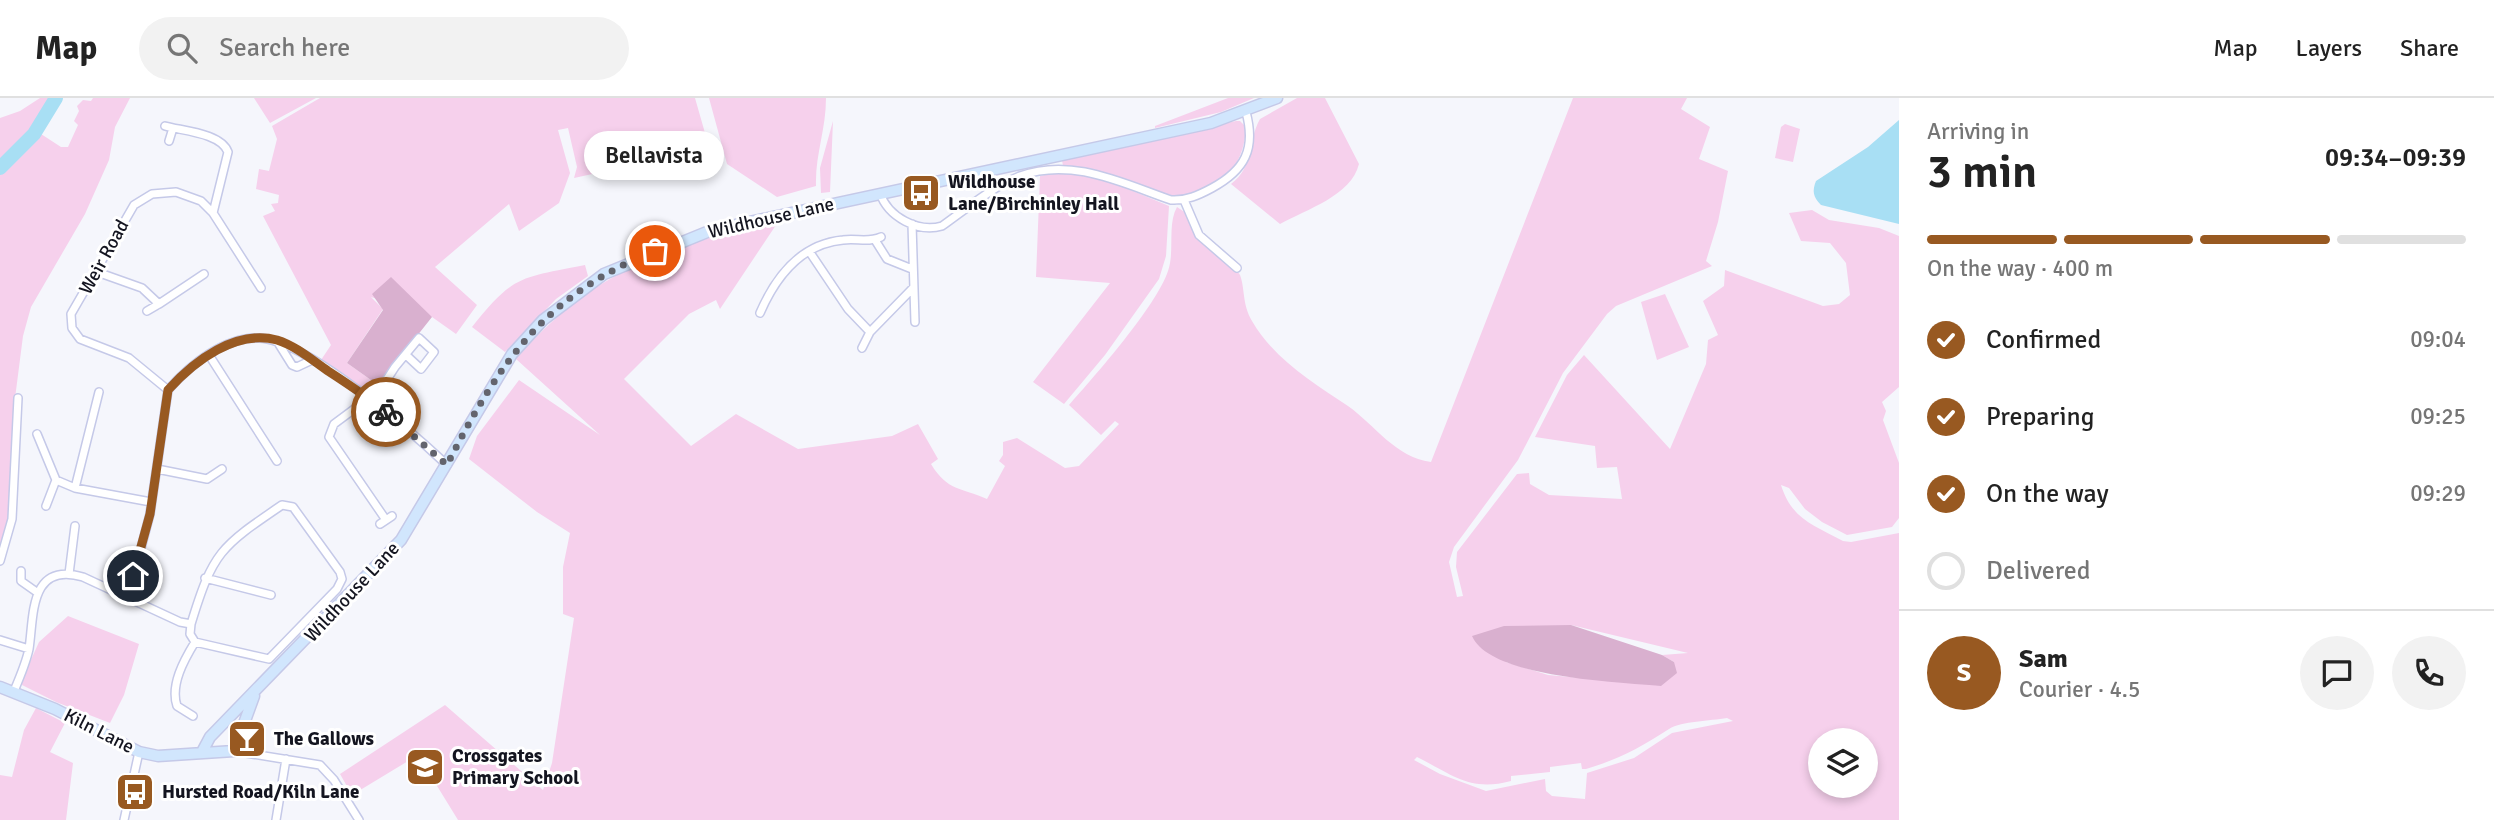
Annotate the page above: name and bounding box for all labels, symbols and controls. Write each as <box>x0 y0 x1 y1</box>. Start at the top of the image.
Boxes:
search box <box>139 17 629 80</box>
text: Map <box>35 28 97 69</box>
icon: search <box>163 29 201 67</box>
text: Search here <box>219 32 350 64</box>
text: Map <box>2213 33 2258 63</box>
text: Layers <box>2296 33 2362 63</box>
text: Share <box>2400 33 2459 63</box>
text: Arriving in <box>1927 117 2029 146</box>
callout: Bellavista <box>585 132 725 181</box>
text: Bellavista <box>605 141 703 170</box>
text: 09:34–09:39 <box>2325 142 2466 174</box>
text: 3 min <box>1927 144 2037 200</box>
place label: Wildhouse Lane/Birchinley Hall <box>948 170 1119 216</box>
bus stop icon: Wildhouse Lane/Birchinley Hall <box>900 172 942 214</box>
street label: Wildhouse Lane <box>706 192 836 244</box>
street label: Weir Road <box>74 215 134 299</box>
pin <box>625 221 685 281</box>
icon: bag <box>636 232 674 270</box>
text: On the way · 400 m <box>1927 254 2113 283</box>
icon: check <box>1927 321 1965 359</box>
text: Confirmed <box>1986 324 2101 356</box>
text: 09:04 <box>2410 325 2466 354</box>
courier <box>351 377 421 447</box>
icon: bike <box>367 393 405 431</box>
icon: check <box>1927 398 1965 436</box>
text: Preparing <box>1986 401 2094 433</box>
text: 09:25 <box>2410 402 2466 431</box>
icon: check <box>1927 475 1965 513</box>
text: On the way <box>1986 478 2109 510</box>
text: 09:29 <box>2410 479 2466 508</box>
street label: Wildhouse Lane <box>299 537 405 647</box>
pin <box>103 546 163 606</box>
text: Delivered <box>1986 555 2091 587</box>
icon: home <box>114 557 152 595</box>
button: chat <box>2300 636 2374 710</box>
button: phone <box>2392 636 2466 710</box>
text: Sam <box>2019 643 2068 675</box>
text: S <box>1957 657 1971 689</box>
text: Courier · 4.5 <box>2019 675 2140 704</box>
street label: Kiln Lane <box>60 703 138 759</box>
bar icon: The Gallows <box>226 718 268 760</box>
place label: The Gallows <box>274 727 374 751</box>
map controls <box>1808 728 1878 798</box>
button: layers <box>1808 728 1878 798</box>
place label: Crossgates Primary School <box>452 744 579 790</box>
school or university icon: Crossgates Primary School <box>404 746 446 788</box>
bus stop icon: Hursted Road/Kiln Lane <box>114 771 156 813</box>
place label: Hursted Road/Kiln Lane <box>162 780 360 804</box>

